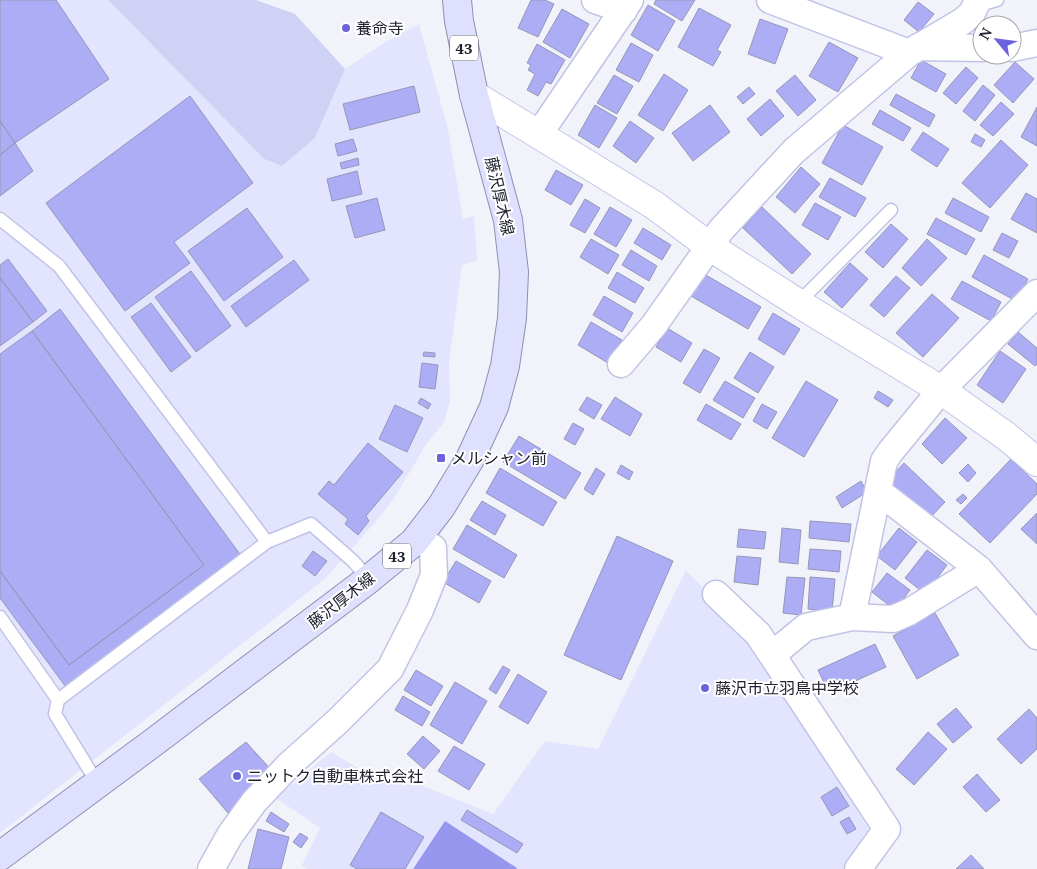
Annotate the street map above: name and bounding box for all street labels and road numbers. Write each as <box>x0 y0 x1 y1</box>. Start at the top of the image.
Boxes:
road number: 43 <box>450 36 478 60</box>
street label: 藤沢厚木線 <box>480 155 520 237</box>
road number: 43 <box>383 544 411 568</box>
street label: 藤沢厚木線 <box>303 567 379 633</box>

